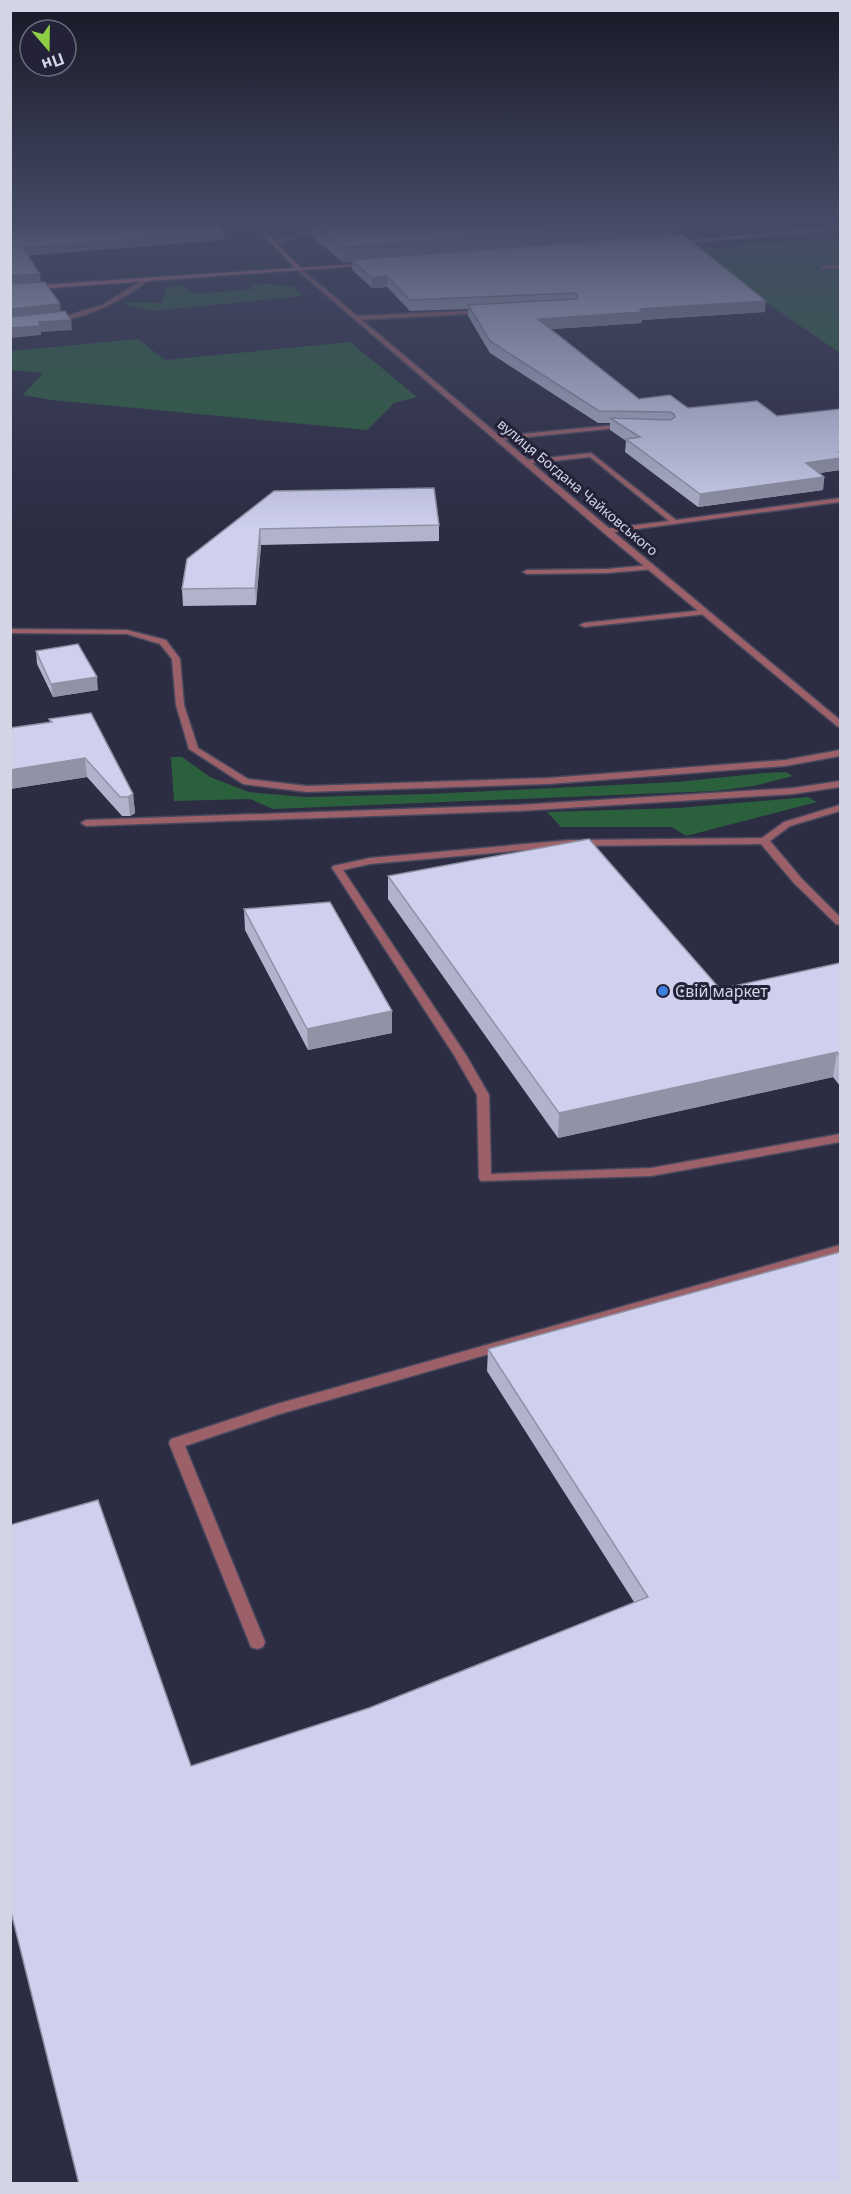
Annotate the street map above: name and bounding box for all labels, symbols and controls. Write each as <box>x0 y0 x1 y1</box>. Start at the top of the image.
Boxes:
north arrow <box>18 18 78 78</box>
text: Пн <box>39 48 68 76</box>
street label: вулиця Богдана Чайковського <box>494 414 662 560</box>
place label: Свiй маркет <box>675 980 768 1002</box>
marker: Свiй маркет <box>656 984 670 998</box>

